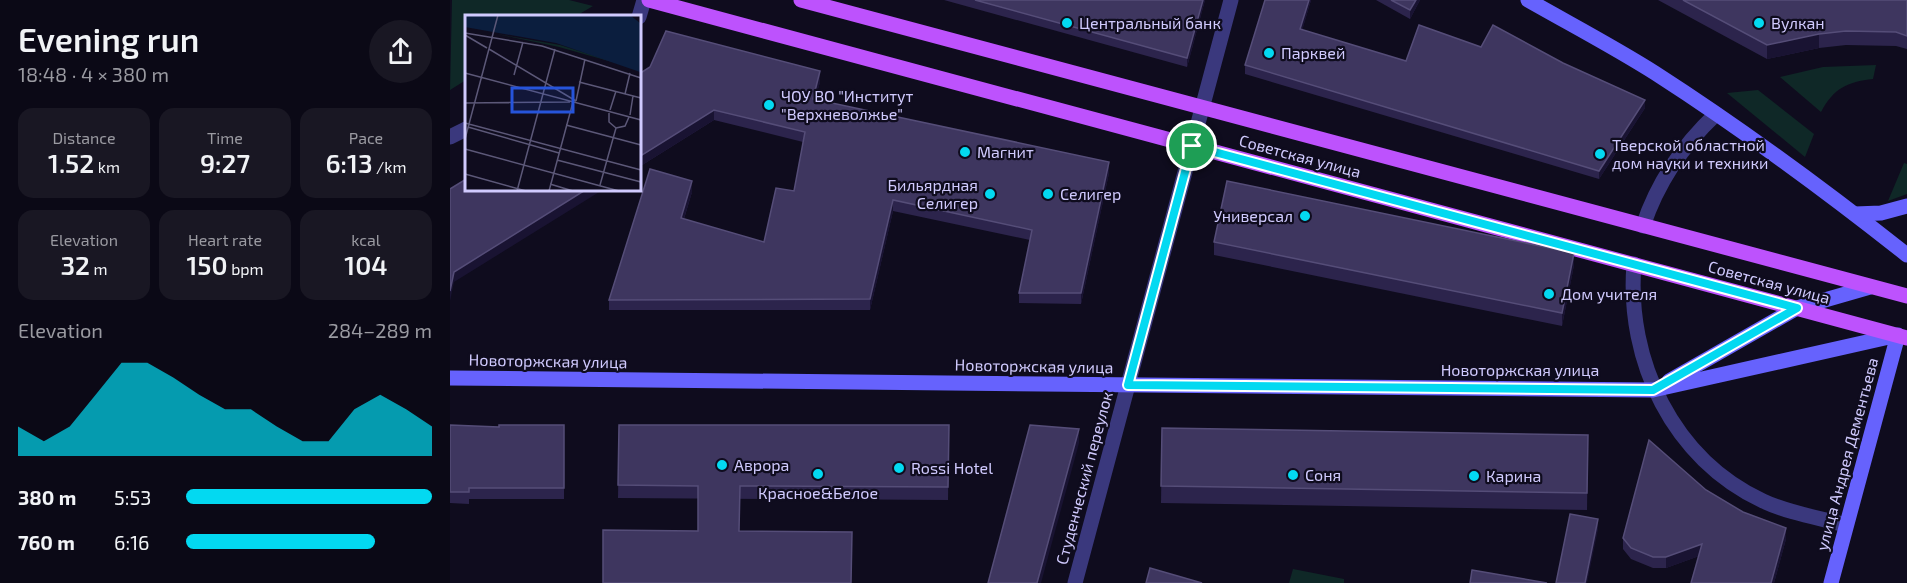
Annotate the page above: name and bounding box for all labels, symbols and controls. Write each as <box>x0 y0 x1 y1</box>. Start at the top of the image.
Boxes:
place label: Центральный банк <box>1079 13 1221 32</box>
place label: Вулкан <box>1771 13 1825 33</box>
inset map <box>465 15 640 190</box>
marker: Центральный банк <box>1060 16 1074 30</box>
marker: Вулкан <box>1752 16 1766 30</box>
text: Evening run <box>18 19 199 59</box>
button: share <box>369 20 432 83</box>
place label: Парквей <box>1281 43 1345 62</box>
marker: Парквей <box>1262 46 1276 60</box>
text: 18:48 · 4 × 380 m <box>18 62 169 86</box>
place label: ЧОУ ВО "Институт "Верхневолжье" <box>781 86 914 123</box>
marker: ЧОУ ВО "Институт "Верхневолжье" <box>762 98 776 112</box>
pin <box>1166 120 1217 171</box>
text: Distance <box>52 128 116 147</box>
text: Time <box>207 128 243 147</box>
text: Pace <box>349 128 383 147</box>
icon: arrive <box>1175 129 1208 162</box>
street label: Советская улица <box>1237 130 1363 182</box>
place label: Тверской областной дом науки и техники <box>1612 135 1768 173</box>
place label: Магнит <box>977 142 1034 161</box>
marker: Магнит <box>958 145 972 159</box>
text: 1.52 <box>48 147 94 178</box>
text: 9:27 <box>200 147 250 178</box>
text: 6:13 <box>325 147 373 178</box>
marker: Тверской областной дом науки и техники <box>1593 147 1607 161</box>
text: km <box>94 157 120 176</box>
text: /km <box>373 157 407 176</box>
place label: Бильярдная Селигер <box>888 175 978 212</box>
place label: Селигер <box>1060 184 1121 203</box>
marker: Бильярдная Селигер <box>983 187 997 201</box>
marker: Селигер <box>1041 187 1055 201</box>
place label: Универсал <box>1213 206 1293 225</box>
marker: Универсал <box>1298 209 1312 223</box>
text: Elevation <box>50 230 118 249</box>
text: Heart rate <box>188 230 262 249</box>
text: kcal <box>351 230 381 249</box>
text: 32 <box>60 249 90 280</box>
text: 150 <box>186 249 228 280</box>
text: 104 <box>344 249 388 280</box>
street label: Советская улица <box>1706 256 1832 308</box>
text: m <box>90 259 108 278</box>
text: bpm <box>228 259 264 278</box>
place label: Дом учителя <box>1561 284 1657 304</box>
marker: Дом учителя <box>1542 287 1556 301</box>
text: Elevation <box>18 318 103 342</box>
text: 284–289 m <box>328 318 432 342</box>
street label: Новоторжская улица <box>469 350 627 372</box>
street label: Новоторжская улица <box>955 355 1113 377</box>
street label: улица Андрея Дементьева <box>1812 355 1882 553</box>
street label: Новоторжская улица <box>1441 360 1599 380</box>
street label: Студенческий переулок <box>1051 389 1117 567</box>
place label: Аврора <box>734 455 789 474</box>
marker: Аврора <box>715 458 729 472</box>
place label: Rossi Hotel <box>911 458 993 477</box>
marker: Rossi Hotel <box>892 461 906 475</box>
place label: Соня <box>1305 465 1341 484</box>
place label: Карина <box>1486 466 1541 485</box>
marker: Красное&Белое <box>811 467 825 481</box>
marker: Соня <box>1286 468 1300 482</box>
marker: Карина <box>1467 469 1481 483</box>
place label: Красное&Белое <box>758 483 878 502</box>
text: 380 m <box>18 485 76 509</box>
text: 5:53 <box>114 485 151 509</box>
text: 760 m <box>18 530 75 554</box>
text: 6:16 <box>114 530 150 554</box>

